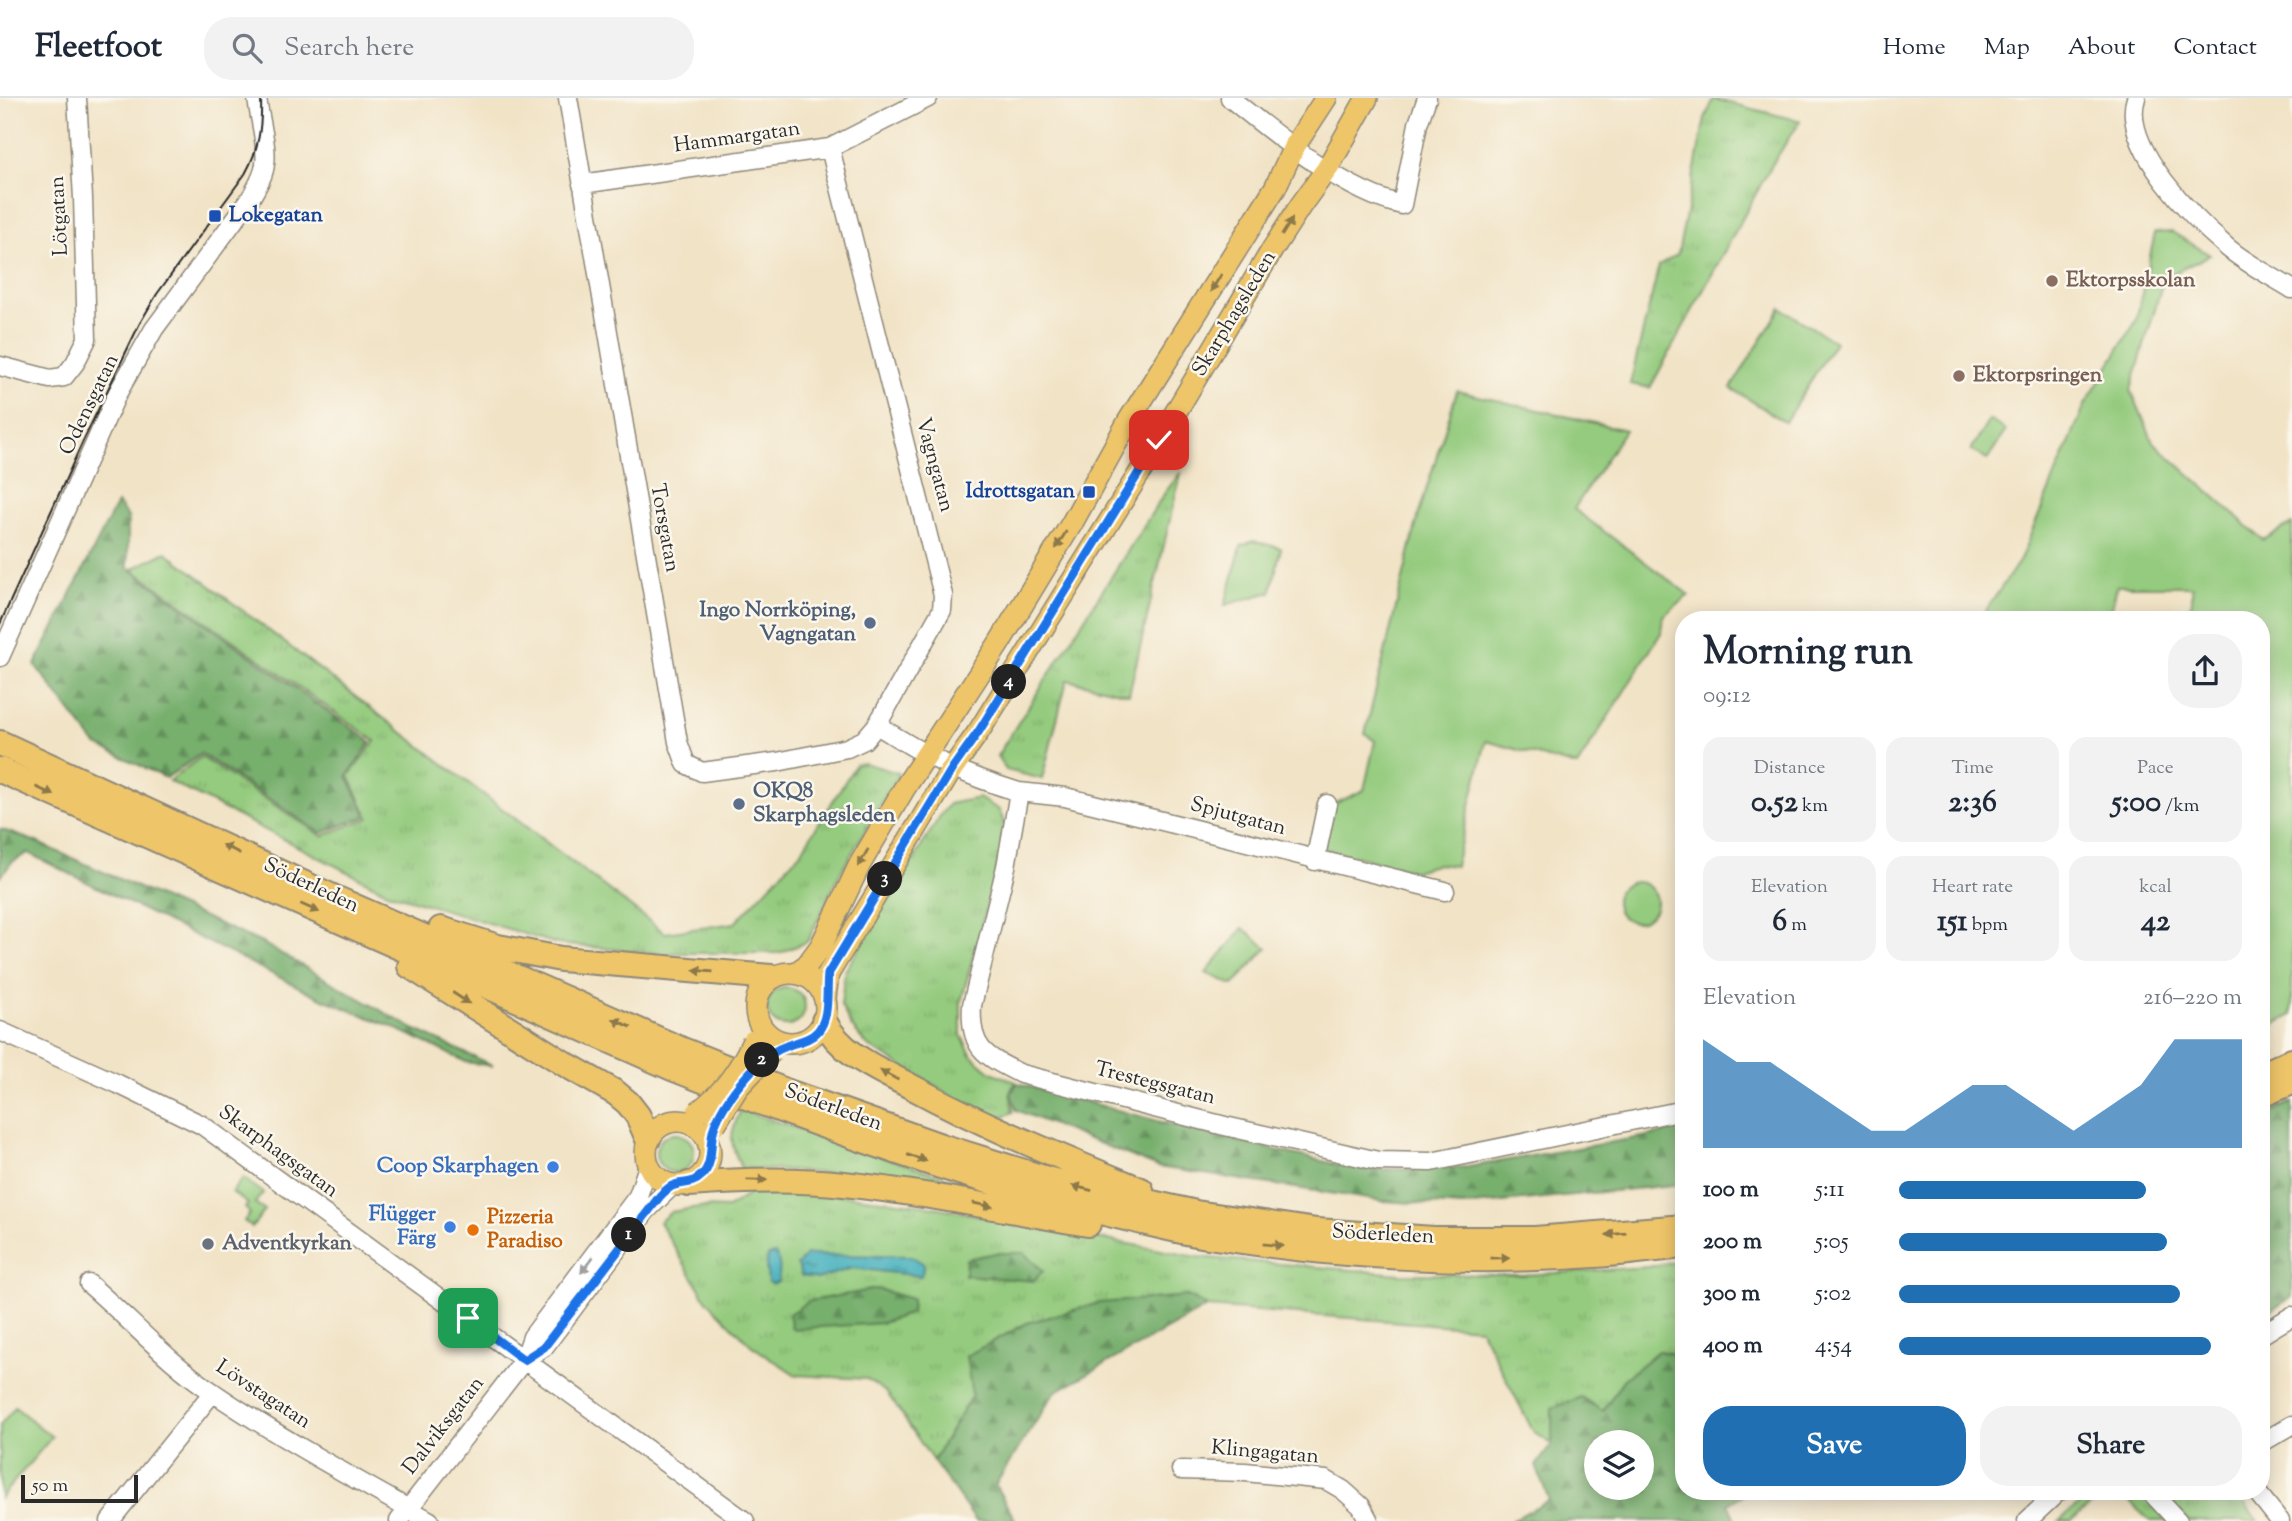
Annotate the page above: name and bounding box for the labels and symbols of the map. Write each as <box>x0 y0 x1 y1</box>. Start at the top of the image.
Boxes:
street label: Hammargatan <box>672 114 802 162</box>
street label: Lötgatan <box>43 175 77 257</box>
place label: Lokegatan <box>229 201 323 231</box>
marker: Lokegatan <box>207 208 223 224</box>
one-way arrow <box>1280 217 1293 236</box>
street label: Skarphagsleden <box>1185 245 1285 383</box>
place label: Ektorpsskolan <box>2066 266 2196 296</box>
one-way arrow <box>1210 273 1223 292</box>
marker: Ektorpsskolan <box>2044 273 2060 289</box>
street label: Odensgatan <box>53 349 127 461</box>
place label: Ektorpsringen <box>1973 361 2103 391</box>
marker: Ektorpsringen <box>1951 368 1967 384</box>
pin <box>1129 410 1189 470</box>
street label: Vagngatan <box>907 414 961 516</box>
place label: Idrottsgatan <box>966 477 1076 507</box>
street label: Torsgatan <box>641 481 687 575</box>
marker: Idrottsgatan <box>1081 484 1097 500</box>
one-way arrow <box>1055 531 1067 550</box>
place label: Ingo Norrköping, Vagngatan <box>700 596 857 650</box>
marker: Ingo Norrköping, Vagngatan <box>862 615 878 631</box>
pin: 4 <box>992 664 1026 700</box>
place label: OKQ8 Skarphagsleden <box>753 777 896 831</box>
one-way arrow <box>35 786 56 797</box>
street label: Spjutgatan <box>1187 790 1289 844</box>
marker: OKQ8 Skarphagsleden <box>731 796 747 812</box>
one-way arrow <box>221 843 241 855</box>
one-way arrow <box>857 848 869 868</box>
street label: Söderleden <box>258 851 364 921</box>
pin: 3 <box>868 862 903 896</box>
one-way arrow <box>300 902 320 914</box>
one-way arrow <box>692 965 714 976</box>
one-way arrow <box>452 992 471 1005</box>
one-way arrow <box>612 1017 633 1028</box>
pin: 2 <box>744 1042 780 1077</box>
street label: Trestegsgatan <box>1092 1055 1218 1113</box>
one-way arrow <box>878 1069 898 1081</box>
street label: Söderleden <box>780 1076 886 1140</box>
street label: Skarphagsgatan <box>212 1098 344 1206</box>
place label: Coop Skarphagen <box>377 1152 540 1182</box>
one-way arrow <box>906 1153 927 1164</box>
marker: Coop Skarphagen <box>545 1159 561 1175</box>
one-way arrow <box>747 1174 769 1186</box>
one-way arrow <box>1071 1182 1093 1193</box>
place label: Flügger Färg <box>369 1200 437 1254</box>
one-way arrow <box>972 1200 994 1211</box>
place label: Pizzeria Paradiso <box>487 1203 563 1257</box>
street label: Söderleden <box>1331 1217 1435 1253</box>
pin: 1 <box>612 1218 646 1252</box>
marker: Flügger Färg <box>442 1219 458 1235</box>
marker: Pizzeria Paradiso <box>465 1222 481 1238</box>
place label: Adventkyrkan <box>222 1229 353 1259</box>
one-way arrow <box>1604 1229 1626 1240</box>
marker: Adventkyrkan <box>200 1236 216 1252</box>
one-way arrow <box>1263 1239 1285 1250</box>
one-way arrow <box>1489 1252 1511 1264</box>
one-way arrow <box>580 1256 594 1274</box>
pin <box>438 1288 498 1348</box>
street label: Lövstagatan <box>209 1353 317 1437</box>
street label: Dalviksgatan <box>396 1370 492 1482</box>
street label: Klingagatan <box>1210 1433 1320 1473</box>
scale bar <box>21 1472 138 1504</box>

